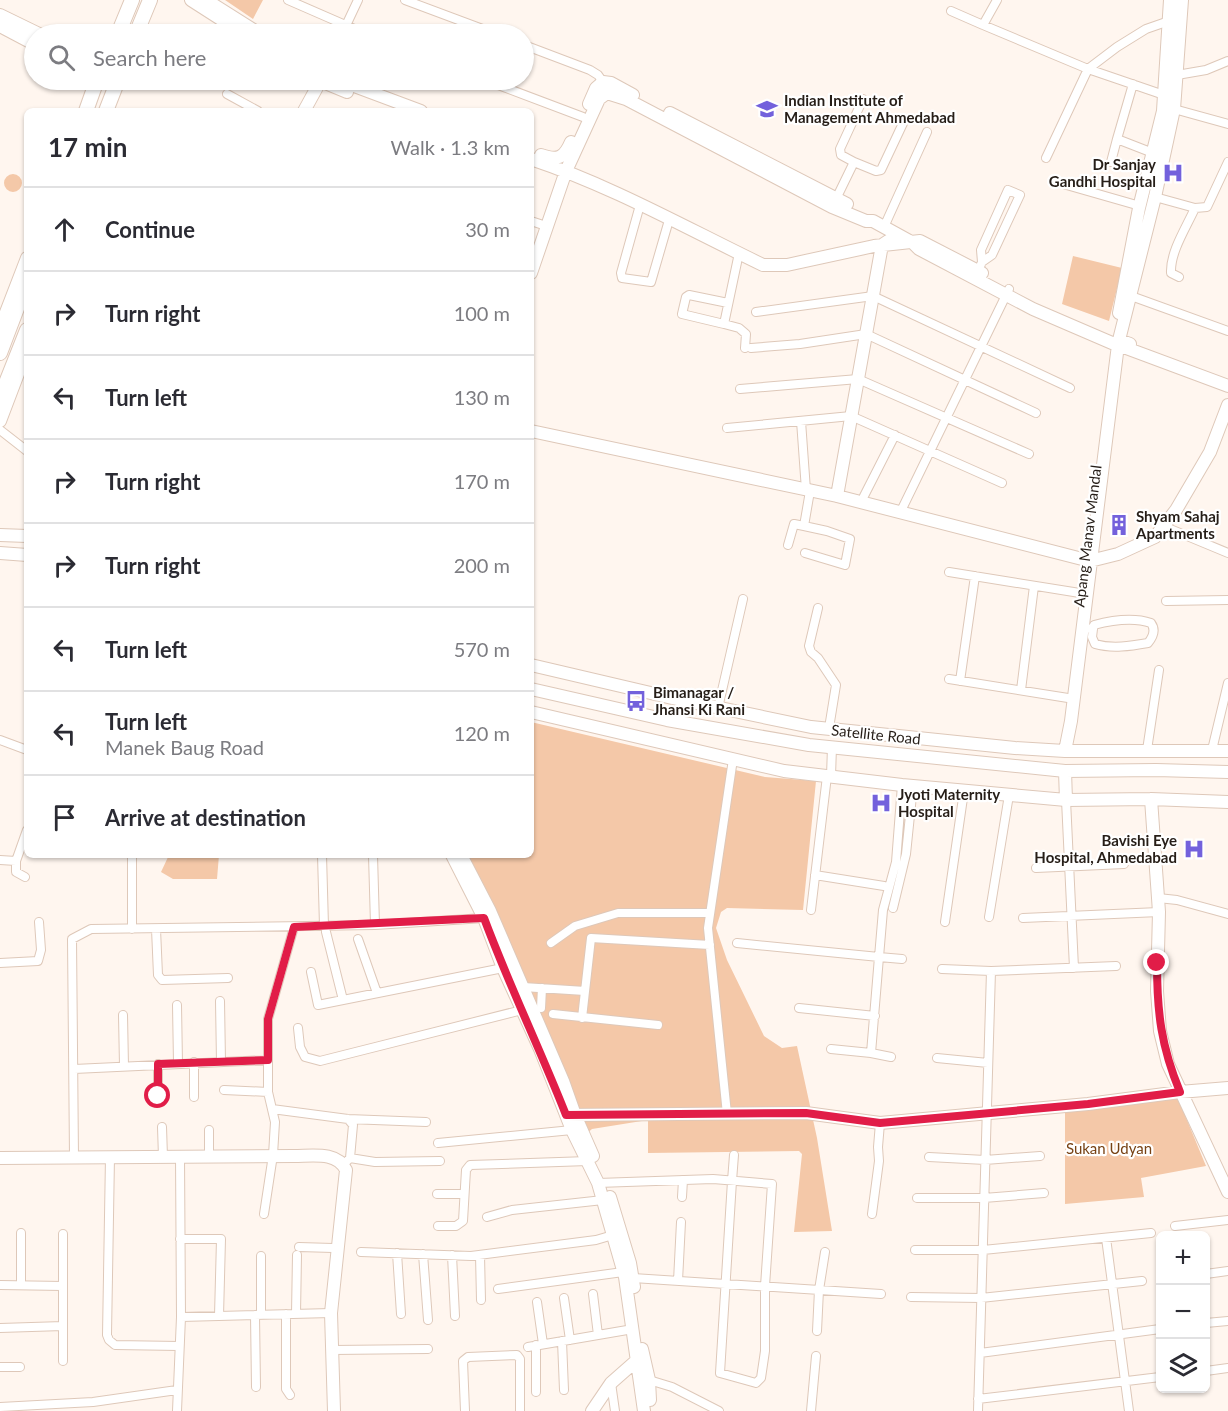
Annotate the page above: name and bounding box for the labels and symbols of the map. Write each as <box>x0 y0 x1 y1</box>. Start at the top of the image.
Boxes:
place label: Indian Institute of Management Ahmedabad <box>784 91 955 126</box>
school or university icon: Indian Institute of Management Ahmedabad <box>755 97 779 121</box>
place label: Dr Sanjay Gandhi Hospital <box>1049 155 1156 190</box>
hospital icon: Dr Sanjay Gandhi Hospital <box>1161 161 1185 185</box>
street label: Apang Manav Mandal <box>1069 464 1105 608</box>
place label: Shyam Sahaj Apartments <box>1135 507 1220 542</box>
building icon: Shyam Sahaj Apartments <box>1107 513 1131 537</box>
place label: Bimanagar / Jhansi Ki Rani <box>653 683 745 718</box>
bus stop icon: Bimanagar / Jhansi Ki Rani <box>624 689 648 713</box>
street label: Satellite Road <box>830 720 922 748</box>
place label: Jyoti Maternity Hospital <box>898 785 1000 820</box>
hospital icon: Jyoti Maternity Hospital <box>869 791 893 815</box>
place label: Bavishi Eye Hospital, Ahmedabad <box>1034 831 1177 866</box>
hospital icon: Bavishi Eye Hospital, Ahmedabad <box>1182 837 1206 861</box>
route end <box>1143 949 1169 975</box>
route start <box>144 1082 170 1108</box>
park label: Sukan Udyan <box>1066 1139 1152 1157</box>

